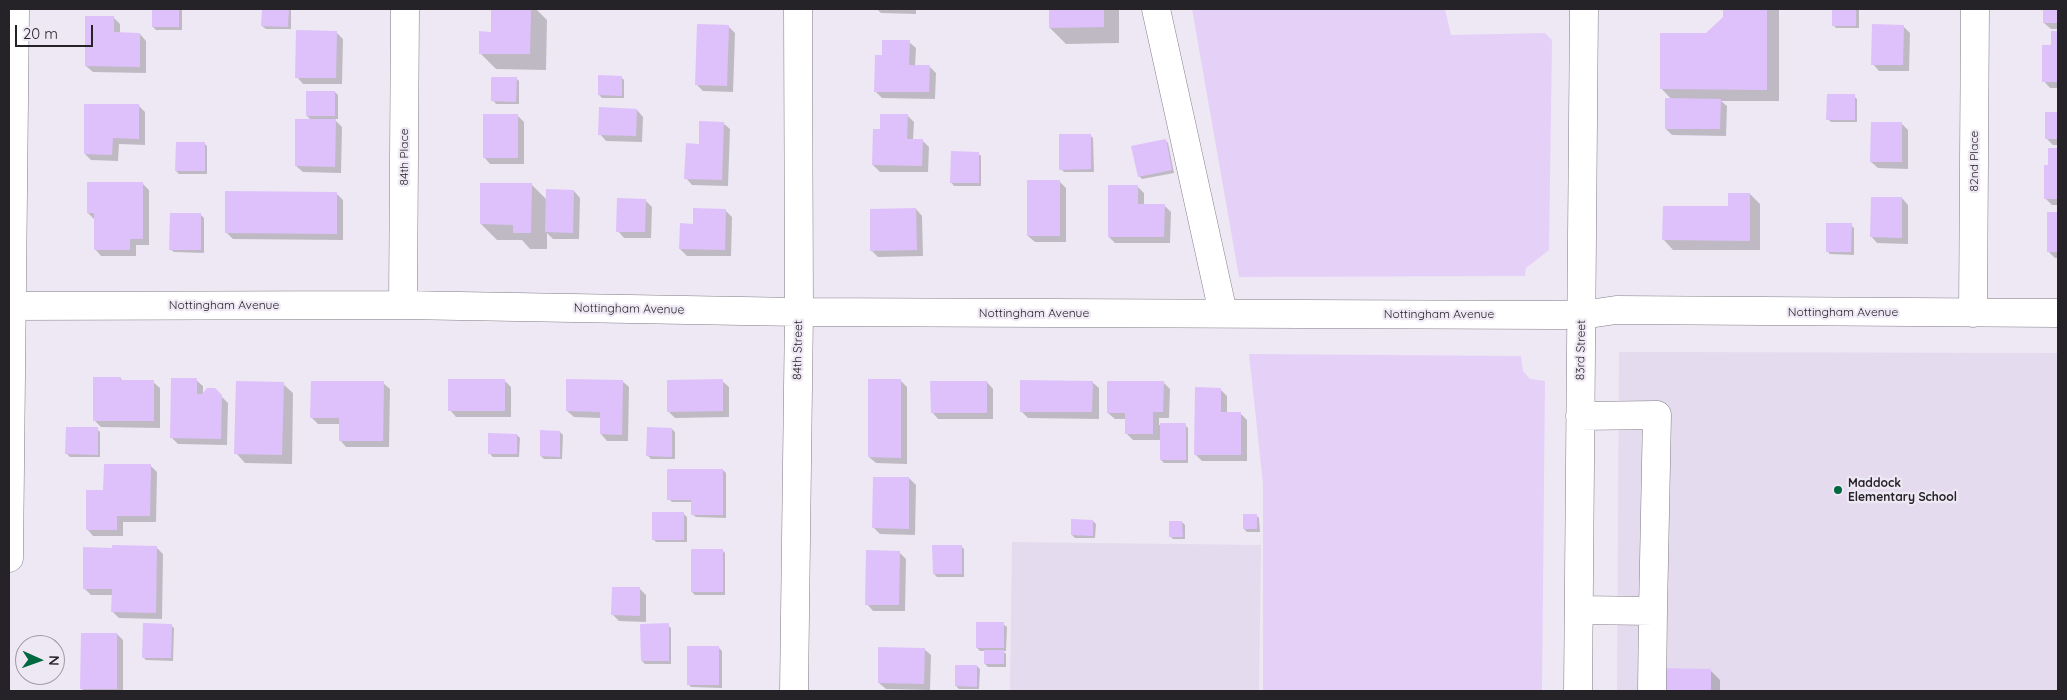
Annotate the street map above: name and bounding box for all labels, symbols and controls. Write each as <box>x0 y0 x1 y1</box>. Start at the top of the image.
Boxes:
scale bar <box>18 15 95 47</box>
text: 20 m <box>23 24 58 43</box>
street label: 84th Place <box>397 128 411 186</box>
street label: 82nd Place <box>1967 131 1981 191</box>
street label: Nottingham Avenue <box>169 298 279 312</box>
street label: Nottingham Avenue <box>574 301 684 317</box>
street label: Nottingham Avenue <box>1788 305 1898 319</box>
street label: Nottingham Avenue <box>979 306 1089 320</box>
street label: Nottingham Avenue <box>1384 307 1494 321</box>
street label: 84th Street <box>790 320 806 380</box>
street label: 83rd Street <box>1573 320 1589 380</box>
place label: Maddock Elementary School <box>1848 476 1957 504</box>
marker: Maddock Elementary School <box>1832 484 1844 496</box>
north arrow <box>15 635 65 685</box>
text: N <box>45 655 63 666</box>

